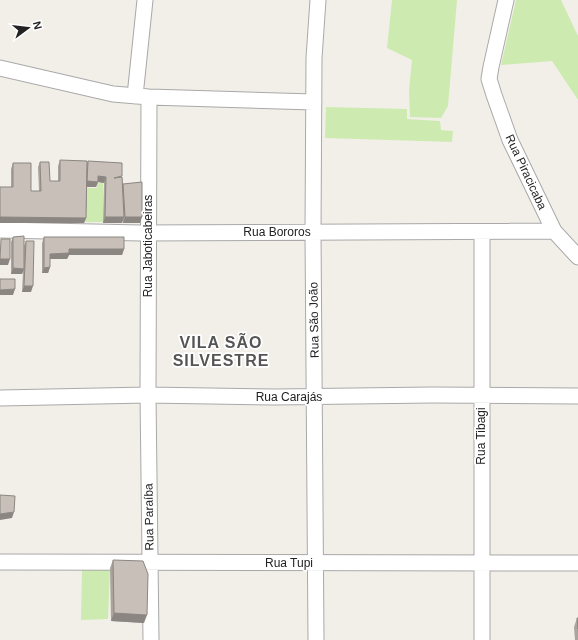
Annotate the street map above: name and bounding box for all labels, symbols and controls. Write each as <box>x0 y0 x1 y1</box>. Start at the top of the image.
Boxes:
north arrow <box>8 8 48 48</box>
text: N <box>31 20 44 31</box>
street label: Rua Piracicaba <box>502 132 550 212</box>
street label: Rua Jaboticabeiras <box>141 195 155 297</box>
street label: Rua Bororos <box>243 225 311 239</box>
street label: Rua São João <box>306 282 322 358</box>
district label: VILA SÃO SILVESTRE <box>173 332 269 369</box>
street label: Rua Carajás <box>256 390 322 404</box>
street label: Rua Tibagi <box>474 407 488 465</box>
street label: Rua Paraíba <box>141 483 157 551</box>
street label: Rua Tupi <box>265 556 313 570</box>

